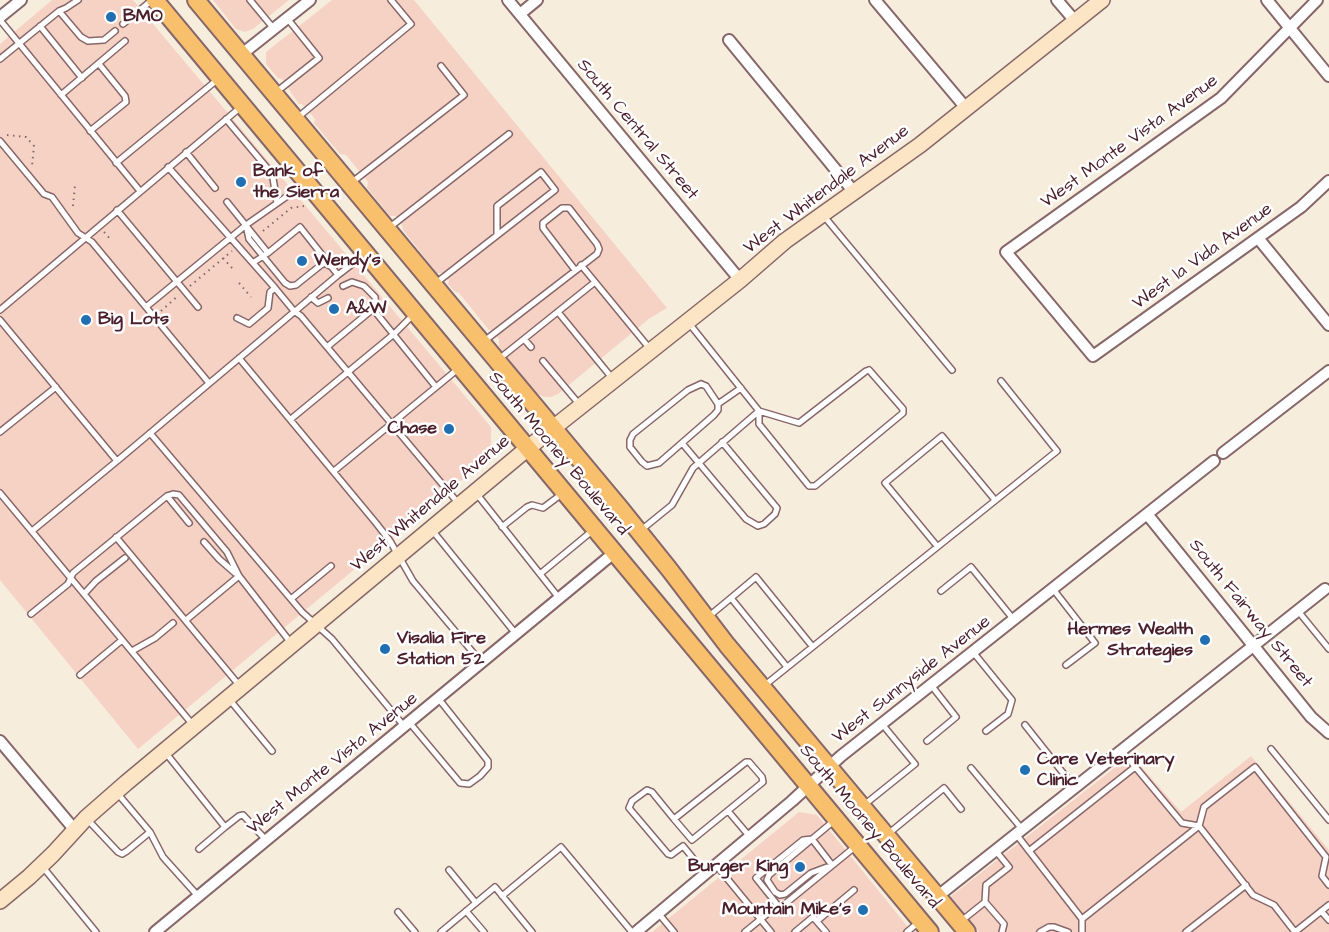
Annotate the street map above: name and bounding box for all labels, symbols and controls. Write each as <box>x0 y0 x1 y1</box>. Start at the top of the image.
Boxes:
place label: BMO <box>123 6 163 28</box>
marker: BMO <box>104 10 118 24</box>
street label: South Central Street <box>572 55 702 205</box>
street label: West Monte Vista Avenue <box>1037 70 1223 214</box>
street label: West Whitendale Avenue <box>740 121 914 259</box>
place label: Bank of the Sierra <box>253 161 339 204</box>
marker: Bank of the Sierra <box>234 175 248 189</box>
street label: West la Vida Avenue <box>1129 199 1277 315</box>
place label: Wendy's <box>314 250 381 272</box>
marker: Wendy's <box>295 254 309 268</box>
place label: A&W <box>346 298 387 320</box>
marker: A&W <box>327 302 341 316</box>
place label: Big Lots <box>98 309 169 331</box>
marker: Big Lots <box>79 313 93 327</box>
street label: South Mooney Boulevard <box>483 368 633 540</box>
place label: Chase <box>387 418 437 440</box>
marker: Chase <box>442 422 456 436</box>
street label: West Whitendale Avenue <box>347 431 515 577</box>
street label: South Fairway Street <box>1183 535 1317 693</box>
street label: West Sunnyside Avenue <box>828 611 996 749</box>
place label: Hermes Wealth Strategies <box>1068 619 1193 662</box>
place label: Visalia Fire Station 52 <box>397 628 486 670</box>
marker: Hermes Wealth Strategies <box>1198 633 1212 647</box>
marker: Visalia Fire Station 52 <box>378 642 392 656</box>
street label: West Monte Vista Avenue <box>243 688 423 840</box>
street label: South Mooney Boulevard <box>794 741 944 913</box>
place label: Care Veterinary Clinic <box>1037 749 1174 792</box>
marker: Care Veterinary Clinic <box>1018 763 1032 777</box>
place label: Burger King <box>688 856 788 878</box>
marker: Burger King <box>793 860 807 874</box>
place label: Mountain Mike's <box>722 899 851 921</box>
marker: Mountain Mike's <box>856 903 870 917</box>

